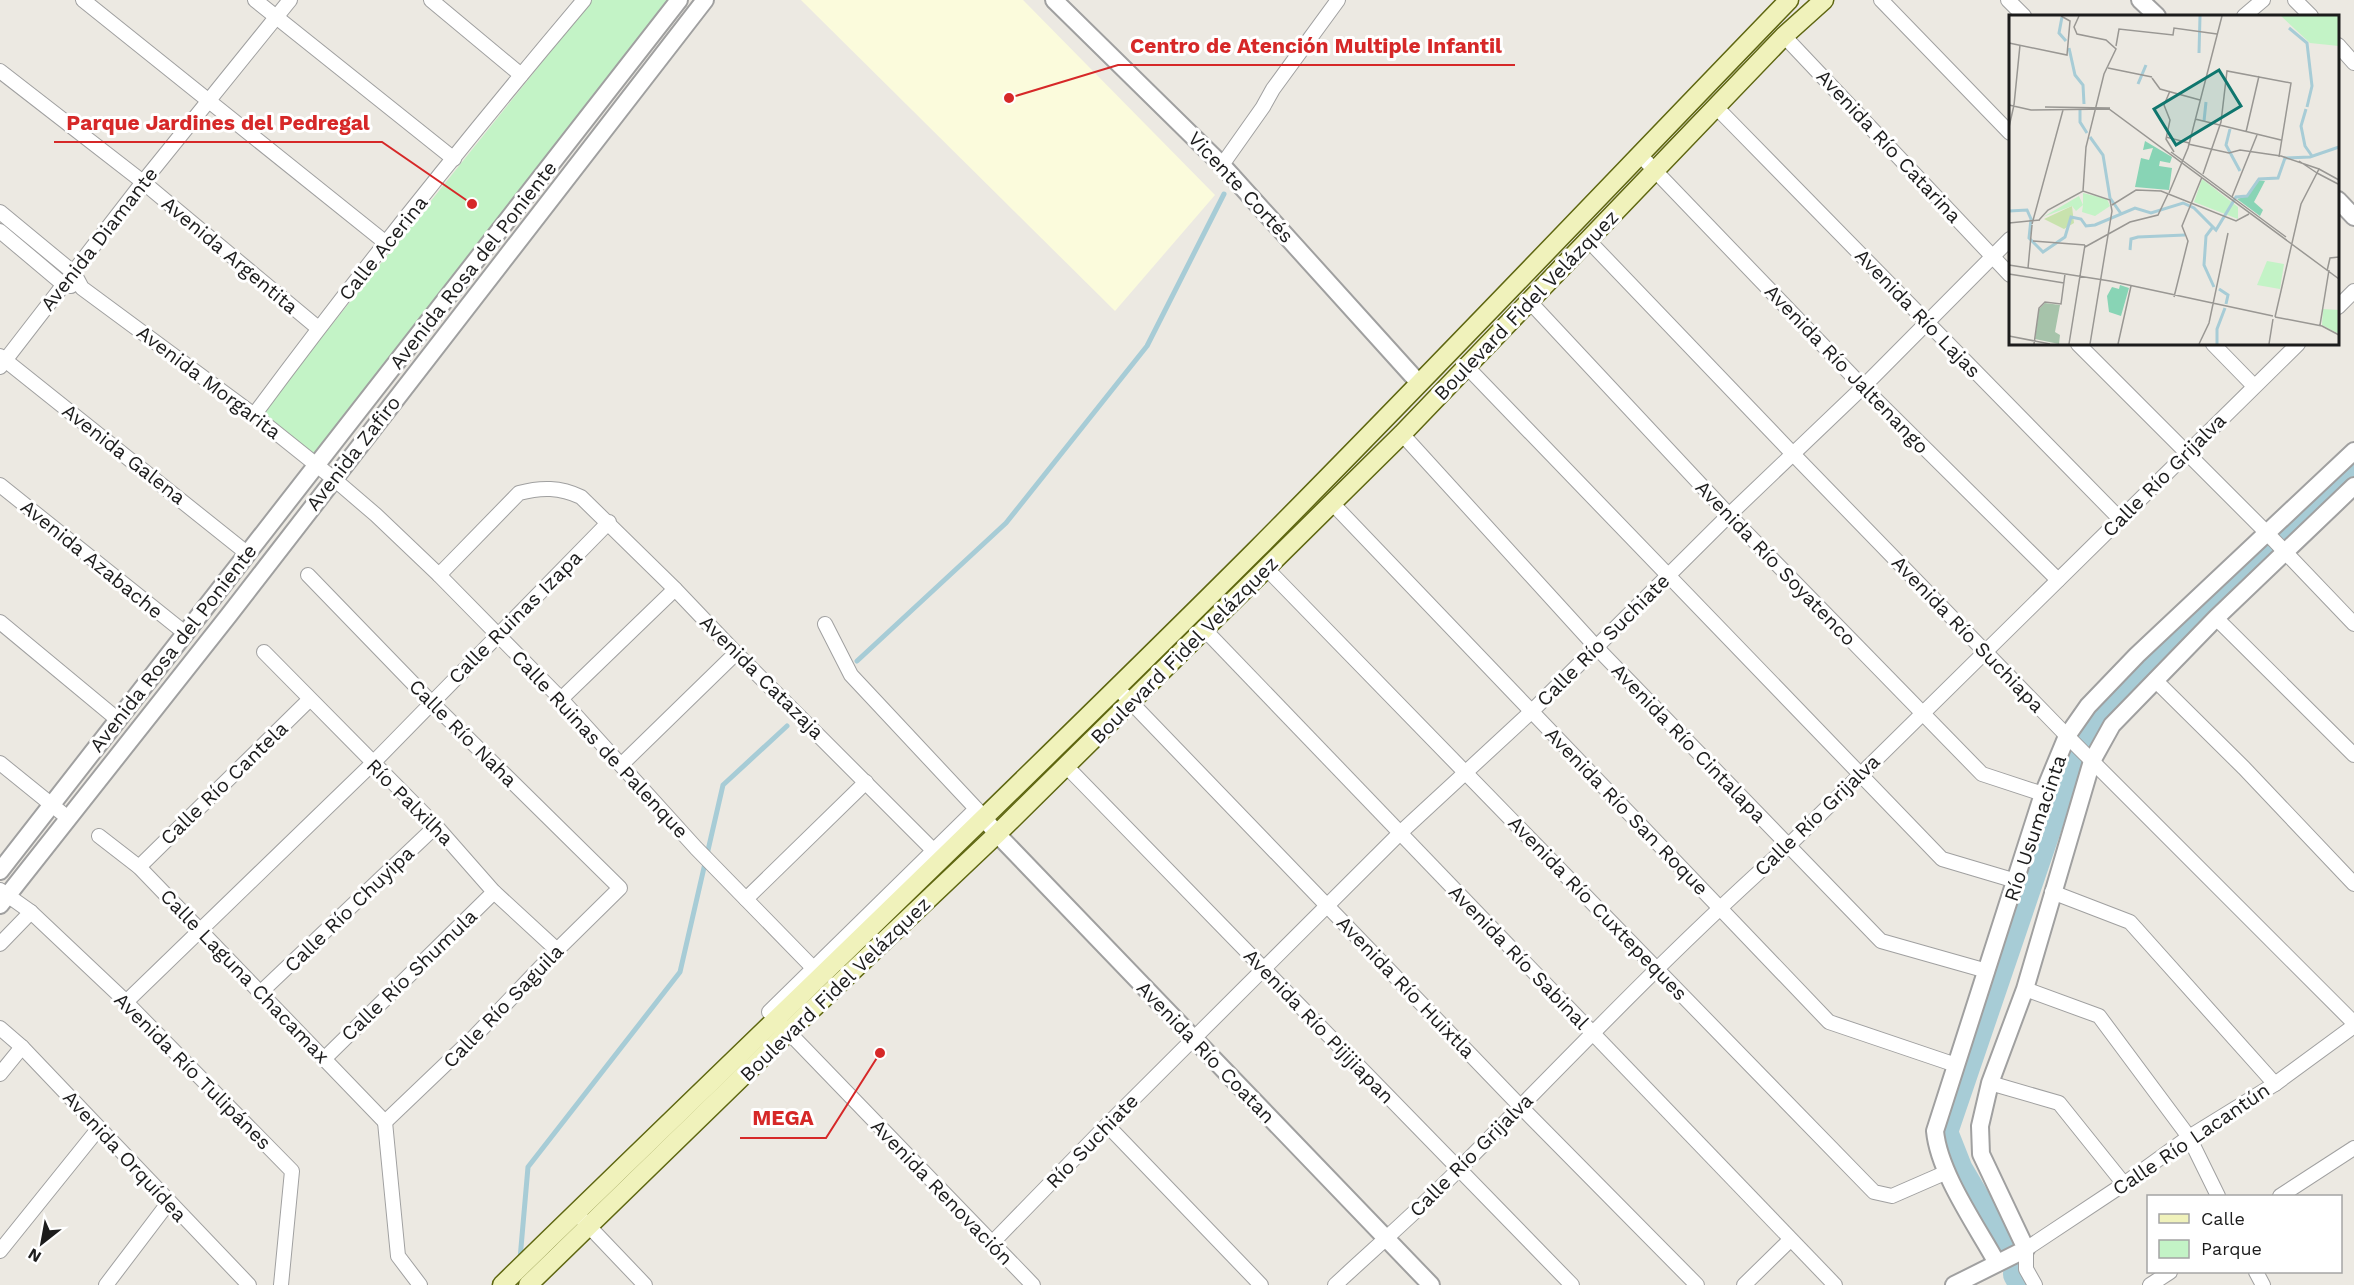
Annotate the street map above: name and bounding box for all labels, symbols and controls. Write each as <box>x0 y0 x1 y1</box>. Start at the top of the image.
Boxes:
inset map <box>2009 15 2339 345</box>
callout: Centro de Atención Multiple Infantil <box>1118 26 1515 65</box>
text: Centro de Atención Multiple Infantil <box>1130 33 1502 58</box>
street label: Avenida Río Catarina <box>1812 64 1966 228</box>
callout: Parque Jardines del Pedregal <box>54 103 382 142</box>
text: Parque Jardines del Pedregal <box>66 110 370 135</box>
street label: Vicente Cortés <box>1183 126 1299 248</box>
street label: Avenida Rosa del Poniente <box>384 156 562 374</box>
street label: Avenida Diamante <box>35 162 163 316</box>
street label: Avenida Argentita <box>157 191 303 319</box>
street label: Calle Acerina <box>333 191 433 305</box>
street label: Boulevard Fidel Velázquez <box>1429 205 1623 405</box>
street label: Avenida Río Lajas <box>1850 243 1986 383</box>
street label: Avenida Río Jaltenango <box>1760 279 1934 459</box>
street label: Avenida Morgarita <box>132 320 286 444</box>
street label: Avenida Zafiro <box>301 391 405 515</box>
street label: Avenida Galena <box>58 399 190 509</box>
street label: Calle Río Grijalva <box>2097 408 2231 542</box>
street label: Avenida Río Soyatenco <box>1691 475 1861 651</box>
street label: Avenida Azabache <box>16 494 168 624</box>
street label: Avenida Rosa del Poniente <box>84 539 262 757</box>
street label: Calle Ruinas Izapa <box>443 545 587 689</box>
street label: Boulevard Fidel Velázquez <box>1085 551 1283 749</box>
street label: Avenida Río Suchiapa <box>1887 551 2049 717</box>
street label: Calle Río Suchiate <box>1532 569 1674 711</box>
street label: Avenida Catazaja <box>695 610 829 744</box>
street label: Calle Ruinas de Palenque <box>507 645 693 843</box>
street label: Avenida Río Cintalapa <box>1607 658 1771 828</box>
street label: Calle Río Naha <box>404 674 522 792</box>
street label: Calle Río Cantela <box>155 716 293 850</box>
street label: Avenida Río San Roque <box>1540 722 1714 900</box>
street label: Calle Río Grijalva <box>1749 749 1885 881</box>
street label: Río Usumacinta <box>1999 752 2071 904</box>
street label: Río Palxilha <box>362 754 458 850</box>
street label: Avenida Río Cuxtepeques <box>1503 811 1693 1005</box>
street label: Calle Río Chuyipa <box>279 841 419 977</box>
street label: Avenida Río Sabinal <box>1444 880 1594 1034</box>
street label: Calle Laguna Chacamax <box>155 884 335 1068</box>
street label: Boulevard Fidel Velázquez <box>735 892 935 1086</box>
street label: Calle Río Shumula <box>336 904 482 1046</box>
street label: Avenida Río Huixtla <box>1332 911 1480 1063</box>
street label: Calle Río Saguila <box>438 939 568 1073</box>
street label: Avenida Río Pijijiapan <box>1239 944 1399 1108</box>
street label: Avenida Río Coatan <box>1132 976 1280 1128</box>
street label: Avenida Río Tulipánes <box>110 988 276 1154</box>
street label: Calle Río Lacantún <box>2108 1078 2274 1200</box>
street label: Avenida Orquídea <box>58 1085 192 1227</box>
street label: Calle Río Grijalva <box>1404 1088 1538 1222</box>
street label: Río Suchiate <box>1041 1089 1143 1193</box>
callout: MEGA <box>740 1099 826 1138</box>
text: MEGA <box>752 1105 815 1130</box>
street label: Avenida Renovación <box>866 1114 1018 1270</box>
legend <box>2147 1195 2342 1273</box>
text: Calle <box>2201 1208 2245 1229</box>
north arrow <box>12 1213 72 1273</box>
text: Parque <box>2201 1238 2262 1259</box>
text: N <box>25 1244 45 1267</box>

